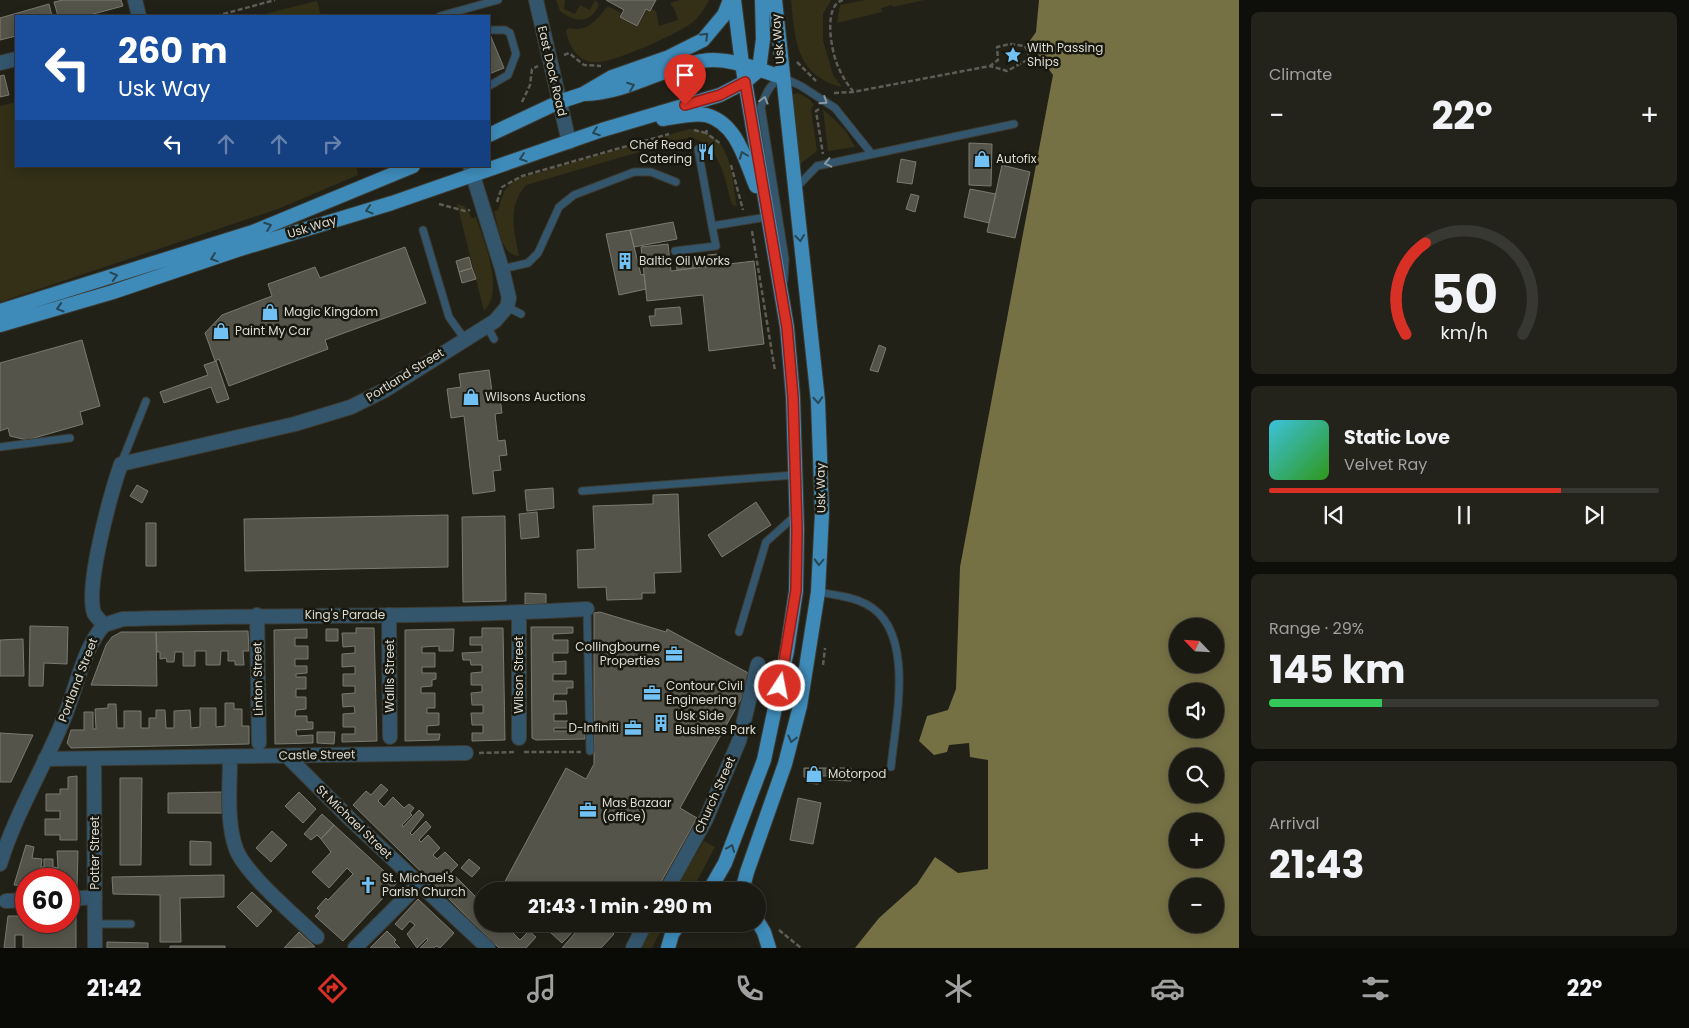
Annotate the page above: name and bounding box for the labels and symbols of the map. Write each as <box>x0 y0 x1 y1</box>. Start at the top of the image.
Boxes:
street label: Usk Way <box>767 13 788 65</box>
street label: East Dock Road <box>534 24 571 118</box>
one-way arrow <box>699 33 708 42</box>
place label: With Passing Ships <box>1027 39 1103 70</box>
place icon: With Passing Ships <box>1003 45 1023 65</box>
pin <box>664 54 706 105</box>
one-way arrow <box>626 82 634 92</box>
one-way arrow <box>819 94 828 104</box>
one-way arrow <box>758 97 768 105</box>
one-way arrow <box>592 126 601 136</box>
place label: Chef Read Catering <box>630 136 692 167</box>
restaurant icon: Chef Read Catering <box>696 142 716 162</box>
shop icon: Autofix <box>972 149 992 169</box>
place label: Autofix <box>996 150 1037 167</box>
one-way arrow <box>739 151 750 160</box>
one-way arrow <box>520 152 528 162</box>
one-way arrow <box>823 157 832 168</box>
one-way arrow <box>366 204 374 214</box>
street label: Usk Way <box>285 211 339 242</box>
one-way arrow <box>263 222 272 232</box>
one-way arrow <box>794 234 805 242</box>
building icon: Baltic Oil Works <box>615 251 635 271</box>
one-way arrow <box>210 252 219 262</box>
place label: Baltic Oil Works <box>639 252 730 269</box>
one-way arrow <box>109 272 117 282</box>
one-way arrow <box>56 302 64 312</box>
shop icon: Magic Kingdom <box>260 302 280 322</box>
place label: Magic Kingdom <box>284 303 378 320</box>
shop icon: Paint My Car <box>211 321 231 341</box>
place label: Paint My Car <box>235 322 311 339</box>
street label: Portland Street <box>363 344 447 405</box>
shop icon: Wilsons Auctions <box>461 387 481 407</box>
place label: Wilsons Auctions <box>485 388 586 405</box>
one-way arrow <box>812 396 823 404</box>
street label: Usk Way <box>812 462 829 513</box>
one-way arrow <box>814 558 824 566</box>
street label: King's Parade <box>305 606 385 623</box>
north arrow <box>1169 618 1224 672</box>
street label: Portland Street <box>54 635 101 724</box>
street label: Wilson Street <box>510 636 527 714</box>
place label: Collingbourne Properties <box>575 638 660 669</box>
street label: Wallis Street <box>381 639 398 713</box>
street label: Linton Street <box>248 642 267 716</box>
office icon: Collingbourne Properties <box>664 644 684 664</box>
position arrow <box>753 659 805 711</box>
place label: Contour Civil Engineering <box>666 677 743 708</box>
office icon: Contour Civil Engineering <box>642 683 662 703</box>
place label: Usk Side Business Park <box>675 707 757 738</box>
building icon: Usk Side Business Park <box>651 713 671 733</box>
office icon: D-Infiniti <box>623 718 643 738</box>
place label: D-Infiniti <box>568 719 619 736</box>
one-way arrow <box>787 735 797 743</box>
street label: Castle Street <box>278 745 356 764</box>
street label: Church Street <box>690 754 739 836</box>
shop icon: Motorpod <box>804 764 824 784</box>
place label: Motorpod <box>828 765 886 782</box>
street label: St Michael Street <box>313 781 396 862</box>
place label: Mas Bazaar (office) <box>602 794 672 825</box>
office icon: Mas Bazaar (office) <box>578 800 598 820</box>
street label: Potter Street <box>86 816 103 890</box>
one-way arrow <box>725 844 735 852</box>
speed limit sign: 60 <box>15 868 80 933</box>
place label: St. Michael's Parish Church <box>382 869 466 900</box>
church icon: St. Michael's Parish Church <box>358 875 378 895</box>

